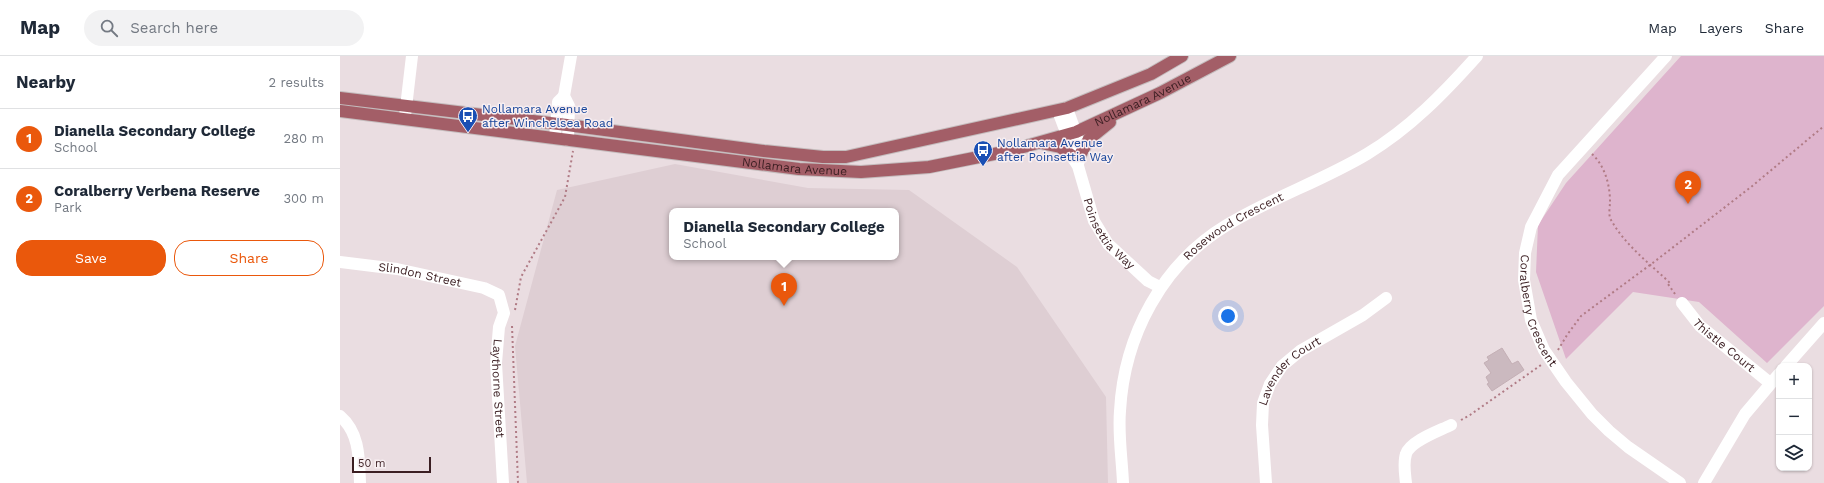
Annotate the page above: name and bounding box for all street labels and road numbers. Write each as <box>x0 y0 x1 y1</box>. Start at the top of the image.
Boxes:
street label: Nollamara Avenue <box>1092 71 1193 130</box>
street label: Nollamara Avenue <box>741 155 848 178</box>
street label: Rosewood Crescent <box>1180 190 1286 263</box>
street label: Poinsettia Way <box>1081 196 1138 273</box>
street label: Coralberry Crescent <box>1517 254 1560 369</box>
street label: Slindon Street <box>378 260 463 290</box>
street label: Thistle Court <box>1690 316 1758 375</box>
street label: Lavender Court <box>1256 334 1323 407</box>
street label: Laythorne Street <box>489 338 507 438</box>

